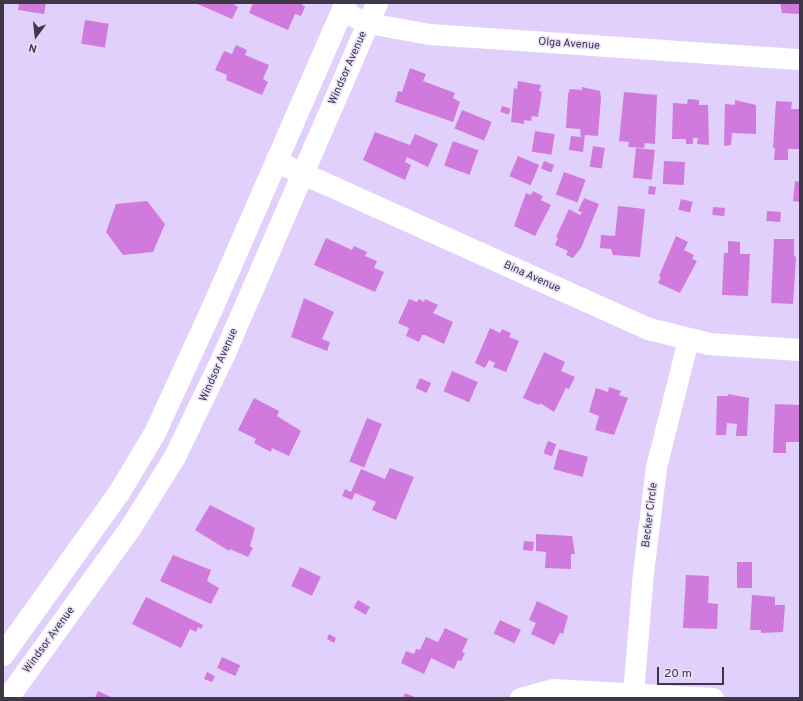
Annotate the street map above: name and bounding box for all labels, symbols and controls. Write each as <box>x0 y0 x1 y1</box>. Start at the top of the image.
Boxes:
north arrow <box>16 16 56 56</box>
street label: Windsor Avenue <box>326 29 370 107</box>
street label: Olga Avenue <box>537 35 601 53</box>
text: N <box>27 40 39 55</box>
street label: Bina Avenue <box>501 258 563 296</box>
street label: Windsor Avenue <box>197 326 241 404</box>
street label: Becker Circle <box>639 482 661 548</box>
street label: Windsor Avenue <box>20 604 78 676</box>
scale bar <box>659 659 726 685</box>
text: 20 m <box>664 666 692 682</box>

